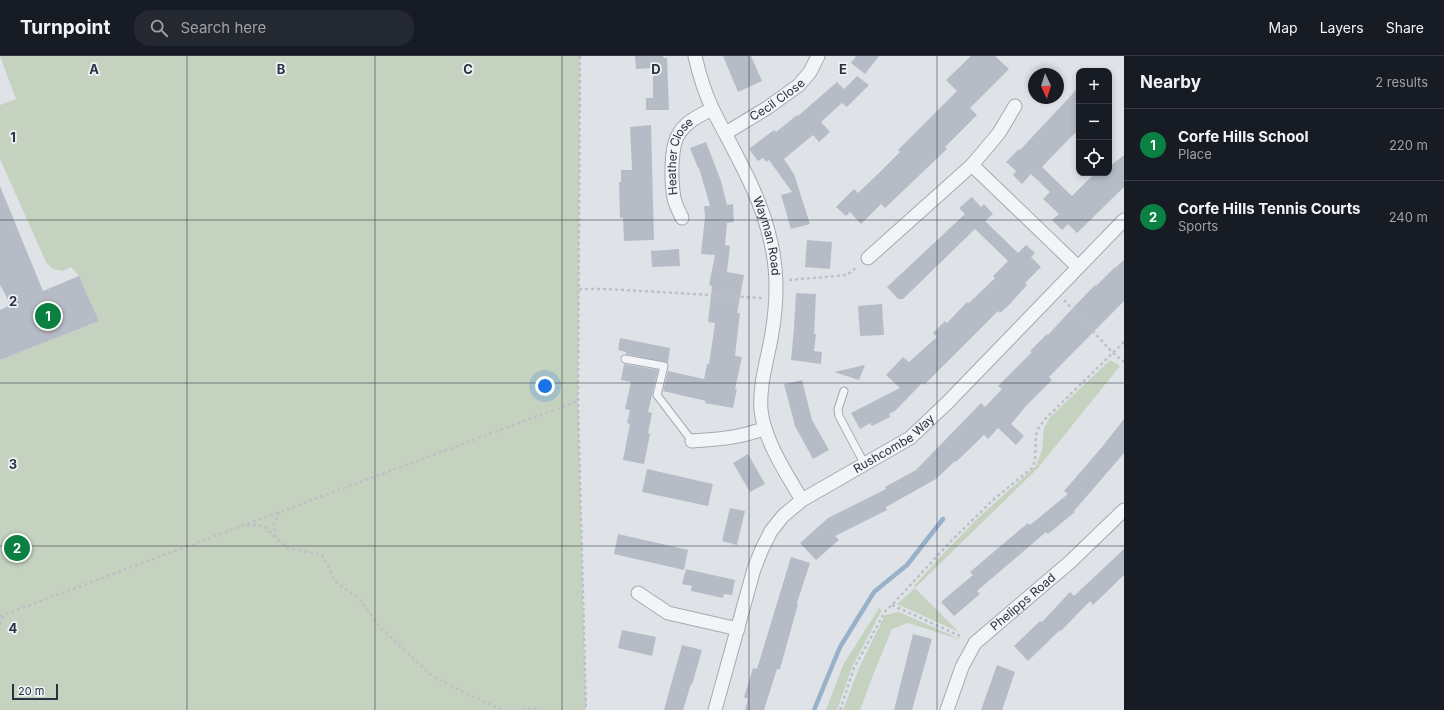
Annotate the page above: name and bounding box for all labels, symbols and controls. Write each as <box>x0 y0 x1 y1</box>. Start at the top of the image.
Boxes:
search box <box>134 10 414 46</box>
text: Turnpoint <box>20 16 110 39</box>
icon: search <box>148 17 170 39</box>
text: Search here <box>180 18 266 37</box>
text: Map <box>1269 19 1298 36</box>
text: Layers <box>1320 19 1364 36</box>
text: Share <box>1386 19 1424 36</box>
text: A <box>89 61 99 77</box>
text: B <box>277 61 286 77</box>
text: C <box>463 61 473 77</box>
text: D <box>651 61 661 77</box>
text: E <box>839 61 847 77</box>
north arrow <box>1028 68 1064 104</box>
map controls <box>1076 68 1112 176</box>
button: + <box>1076 68 1112 104</box>
text: Nearby <box>1140 72 1201 92</box>
text: 2 results <box>1375 74 1428 90</box>
street label: Cecil Close <box>747 76 808 124</box>
button: − <box>1076 104 1112 140</box>
street label: Heather Close <box>664 114 696 196</box>
text: Corfe Hills School <box>1178 127 1309 146</box>
text: 1 <box>10 129 16 145</box>
text: 1 <box>1150 137 1156 153</box>
text: 220 m <box>1389 137 1428 153</box>
button: locate <box>1076 140 1112 176</box>
text: Place <box>1178 146 1212 162</box>
street label: Wayman Road <box>750 194 784 276</box>
text: Corfe Hills Tennis Courts <box>1178 199 1360 218</box>
text: 2 <box>1149 209 1157 225</box>
text: 240 m <box>1389 209 1428 225</box>
text: Sports <box>1178 218 1218 234</box>
text: 2 <box>9 293 17 309</box>
pin: 1 <box>35 301 61 331</box>
your location <box>535 376 555 396</box>
street label: Rushcombe Way <box>850 411 938 476</box>
text: 3 <box>9 456 17 472</box>
pin: 2 <box>4 533 30 563</box>
street label: Phelipps Road <box>987 570 1058 634</box>
text: 4 <box>9 620 18 636</box>
scale bar <box>12 682 58 701</box>
text: 20 m <box>18 684 44 698</box>

